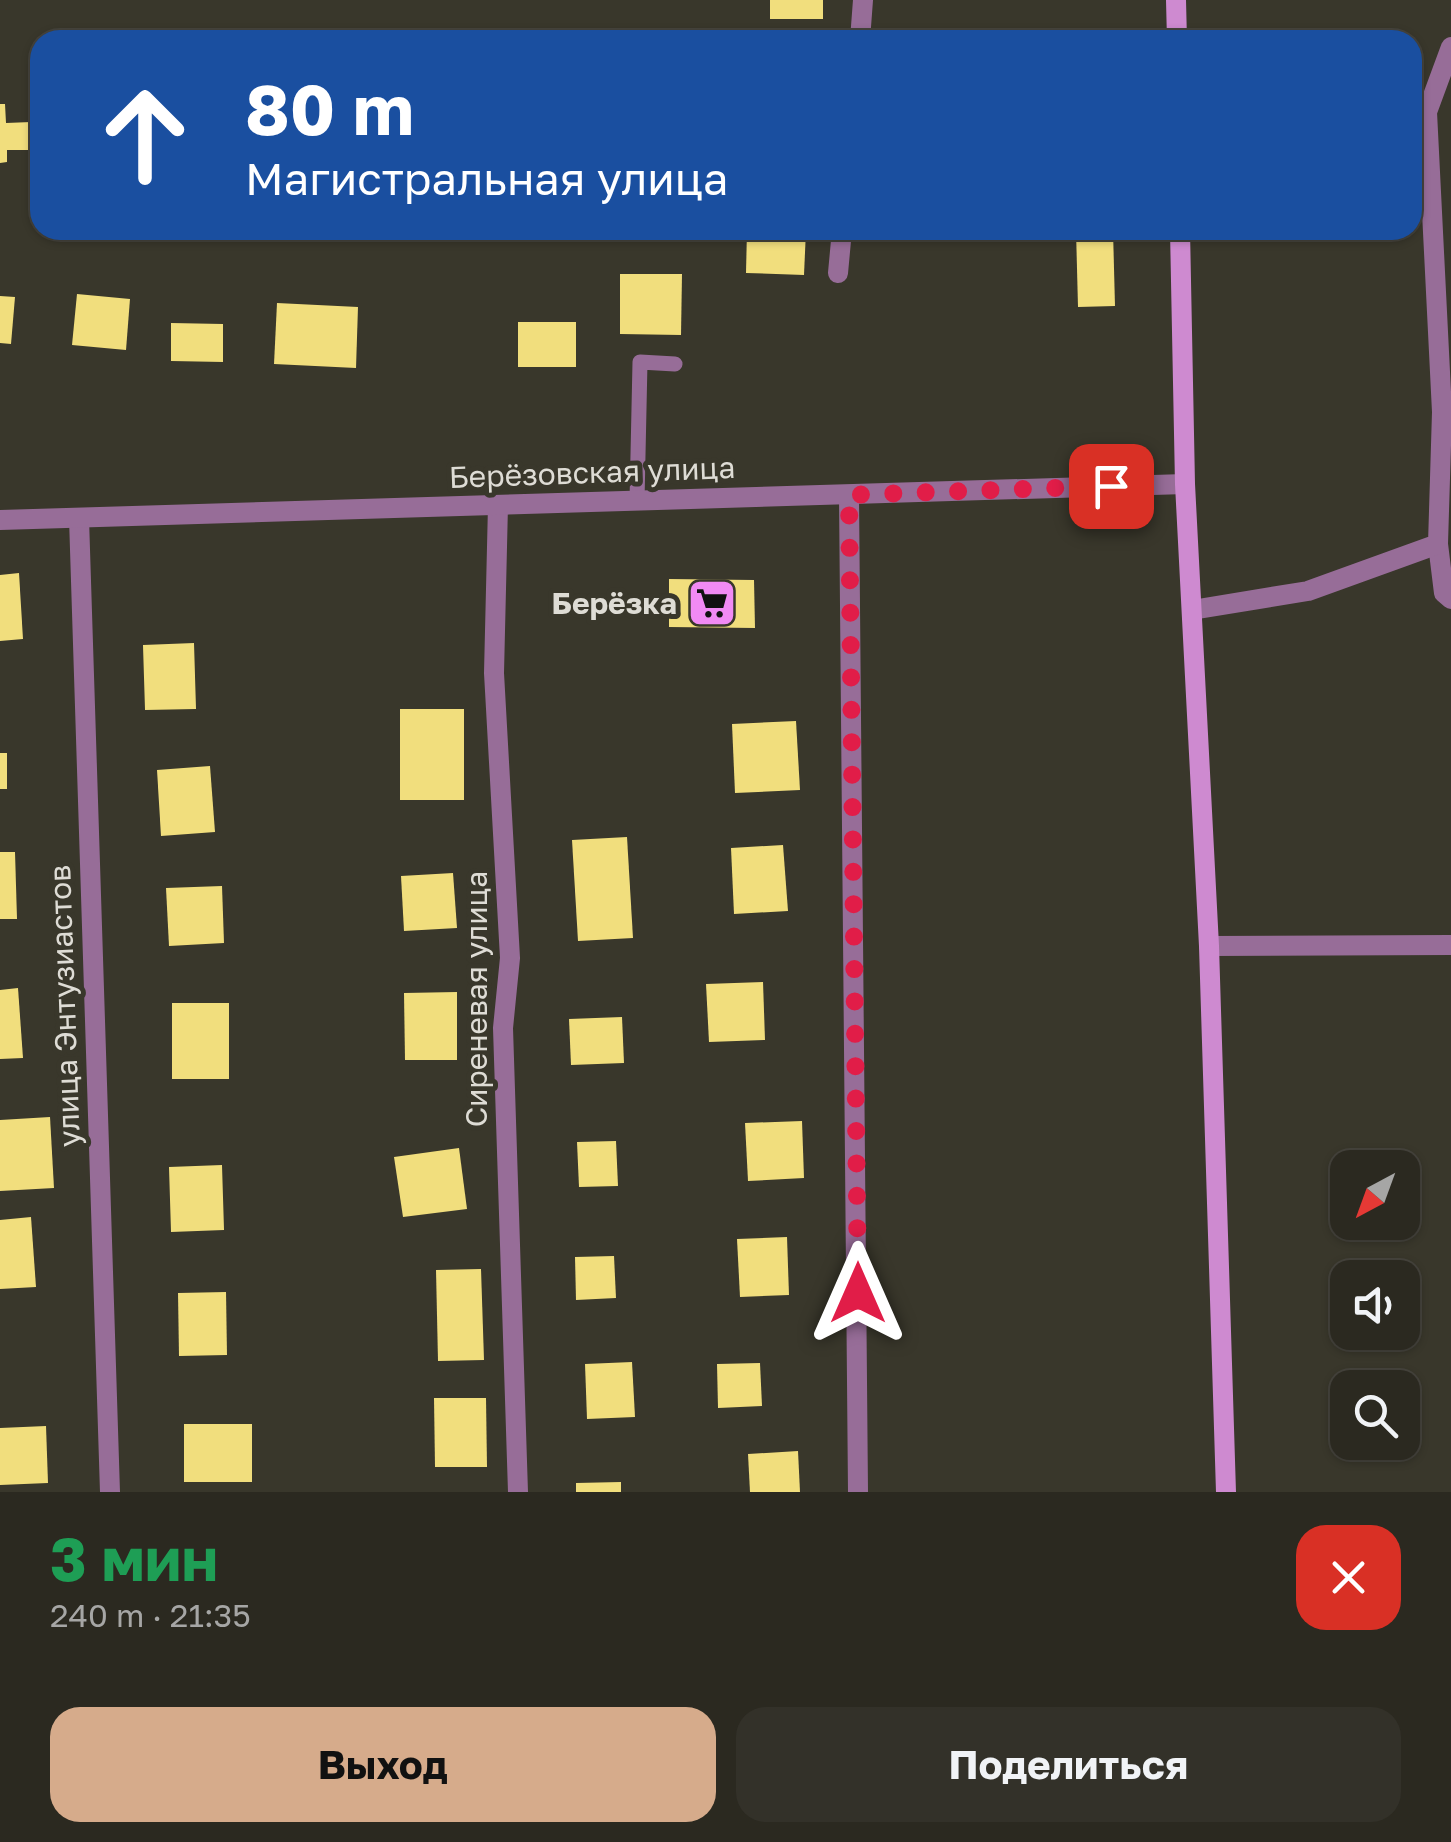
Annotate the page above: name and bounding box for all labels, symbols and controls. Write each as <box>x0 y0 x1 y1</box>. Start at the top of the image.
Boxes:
text: 80 m <box>245 66 414 150</box>
icon: ahead <box>80 70 210 200</box>
text: Магистральная улица <box>245 151 729 205</box>
pin <box>1069 444 1154 529</box>
street label: Берёзовская улица <box>448 449 736 495</box>
icon: arrive <box>1084 459 1139 514</box>
supermarket icon: Берёзка <box>686 577 738 629</box>
place label: Берёзка <box>552 585 677 621</box>
street label: улица Энтузиастов <box>41 864 87 1148</box>
street label: Сиреневая улица <box>458 871 494 1127</box>
north arrow <box>1330 1150 1420 1240</box>
map controls <box>1330 1150 1420 1460</box>
position arrow <box>806 1241 910 1345</box>
button: sound <box>1330 1260 1420 1350</box>
button: search <box>1330 1370 1420 1460</box>
text: 3 мин <box>50 1522 218 1594</box>
button: close <box>1296 1525 1401 1630</box>
text: 240 m · 21:35 <box>50 1596 251 1634</box>
button: Выход <box>50 1707 716 1822</box>
button: Поделиться <box>736 1707 1401 1822</box>

